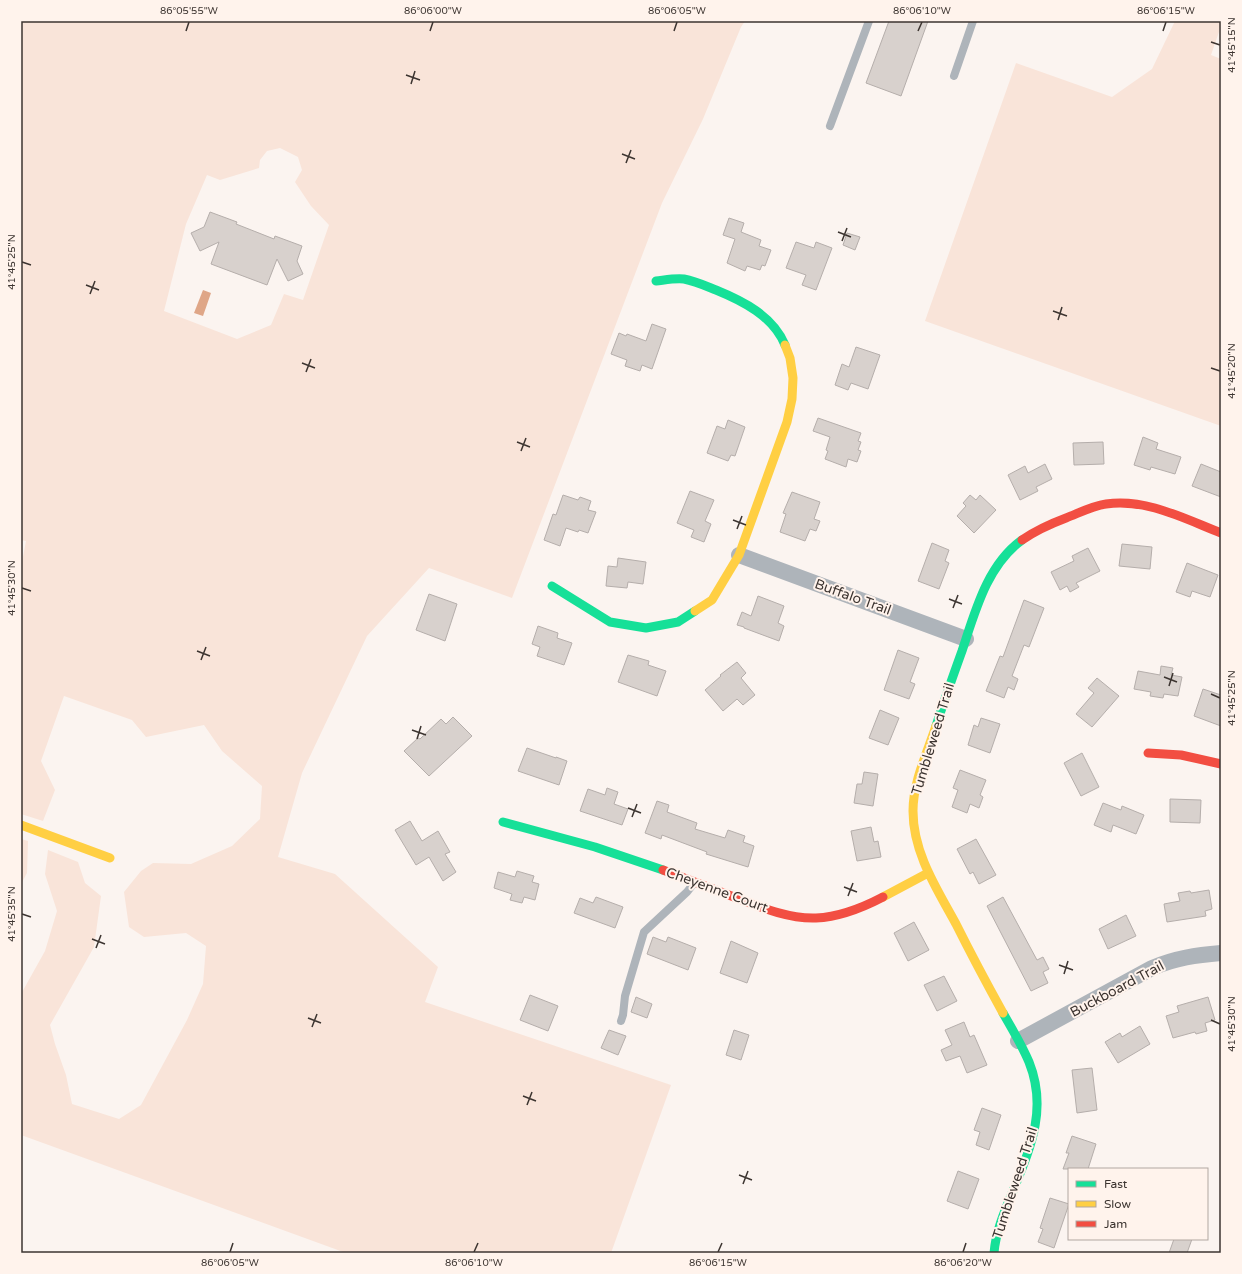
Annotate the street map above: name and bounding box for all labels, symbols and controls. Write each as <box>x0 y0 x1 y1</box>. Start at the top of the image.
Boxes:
text: 86°05'55"W <box>160 5 218 17</box>
text: 86°06'00"W <box>404 5 462 17</box>
text: 86°06'05"W <box>648 5 706 17</box>
text: 86°06'10"W <box>893 5 951 17</box>
text: 86°06'15"W <box>1137 5 1195 17</box>
text: 41°45'15"N <box>1226 17 1238 73</box>
text: 41°45'25"N <box>6 234 18 290</box>
text: 41°45'20"N <box>1226 343 1238 399</box>
text: 41°45'30"N <box>6 560 18 616</box>
street label: Buffalo Trail <box>812 575 894 619</box>
text: 41°45'25"N <box>1226 670 1238 726</box>
street label: Tumbleweed Trail <box>908 681 958 797</box>
street label: Cheyenne Court <box>664 864 771 917</box>
text: 41°45'35"N <box>6 886 18 942</box>
street label: Buckboard Trail <box>1067 957 1167 1021</box>
text: 41°45'30"N <box>1226 996 1238 1052</box>
street label: Tumbleweed Trail <box>989 1125 1041 1241</box>
legend <box>1068 1168 1208 1240</box>
text: Fast <box>1104 1177 1128 1191</box>
text: Slow <box>1104 1197 1131 1211</box>
text: Jam <box>1104 1217 1127 1231</box>
text: 86°06'05"W <box>201 1257 259 1269</box>
text: 86°06'10"W <box>445 1257 503 1269</box>
text: 86°06'15"W <box>689 1257 747 1269</box>
text: 86°06'20"W <box>934 1257 992 1269</box>

